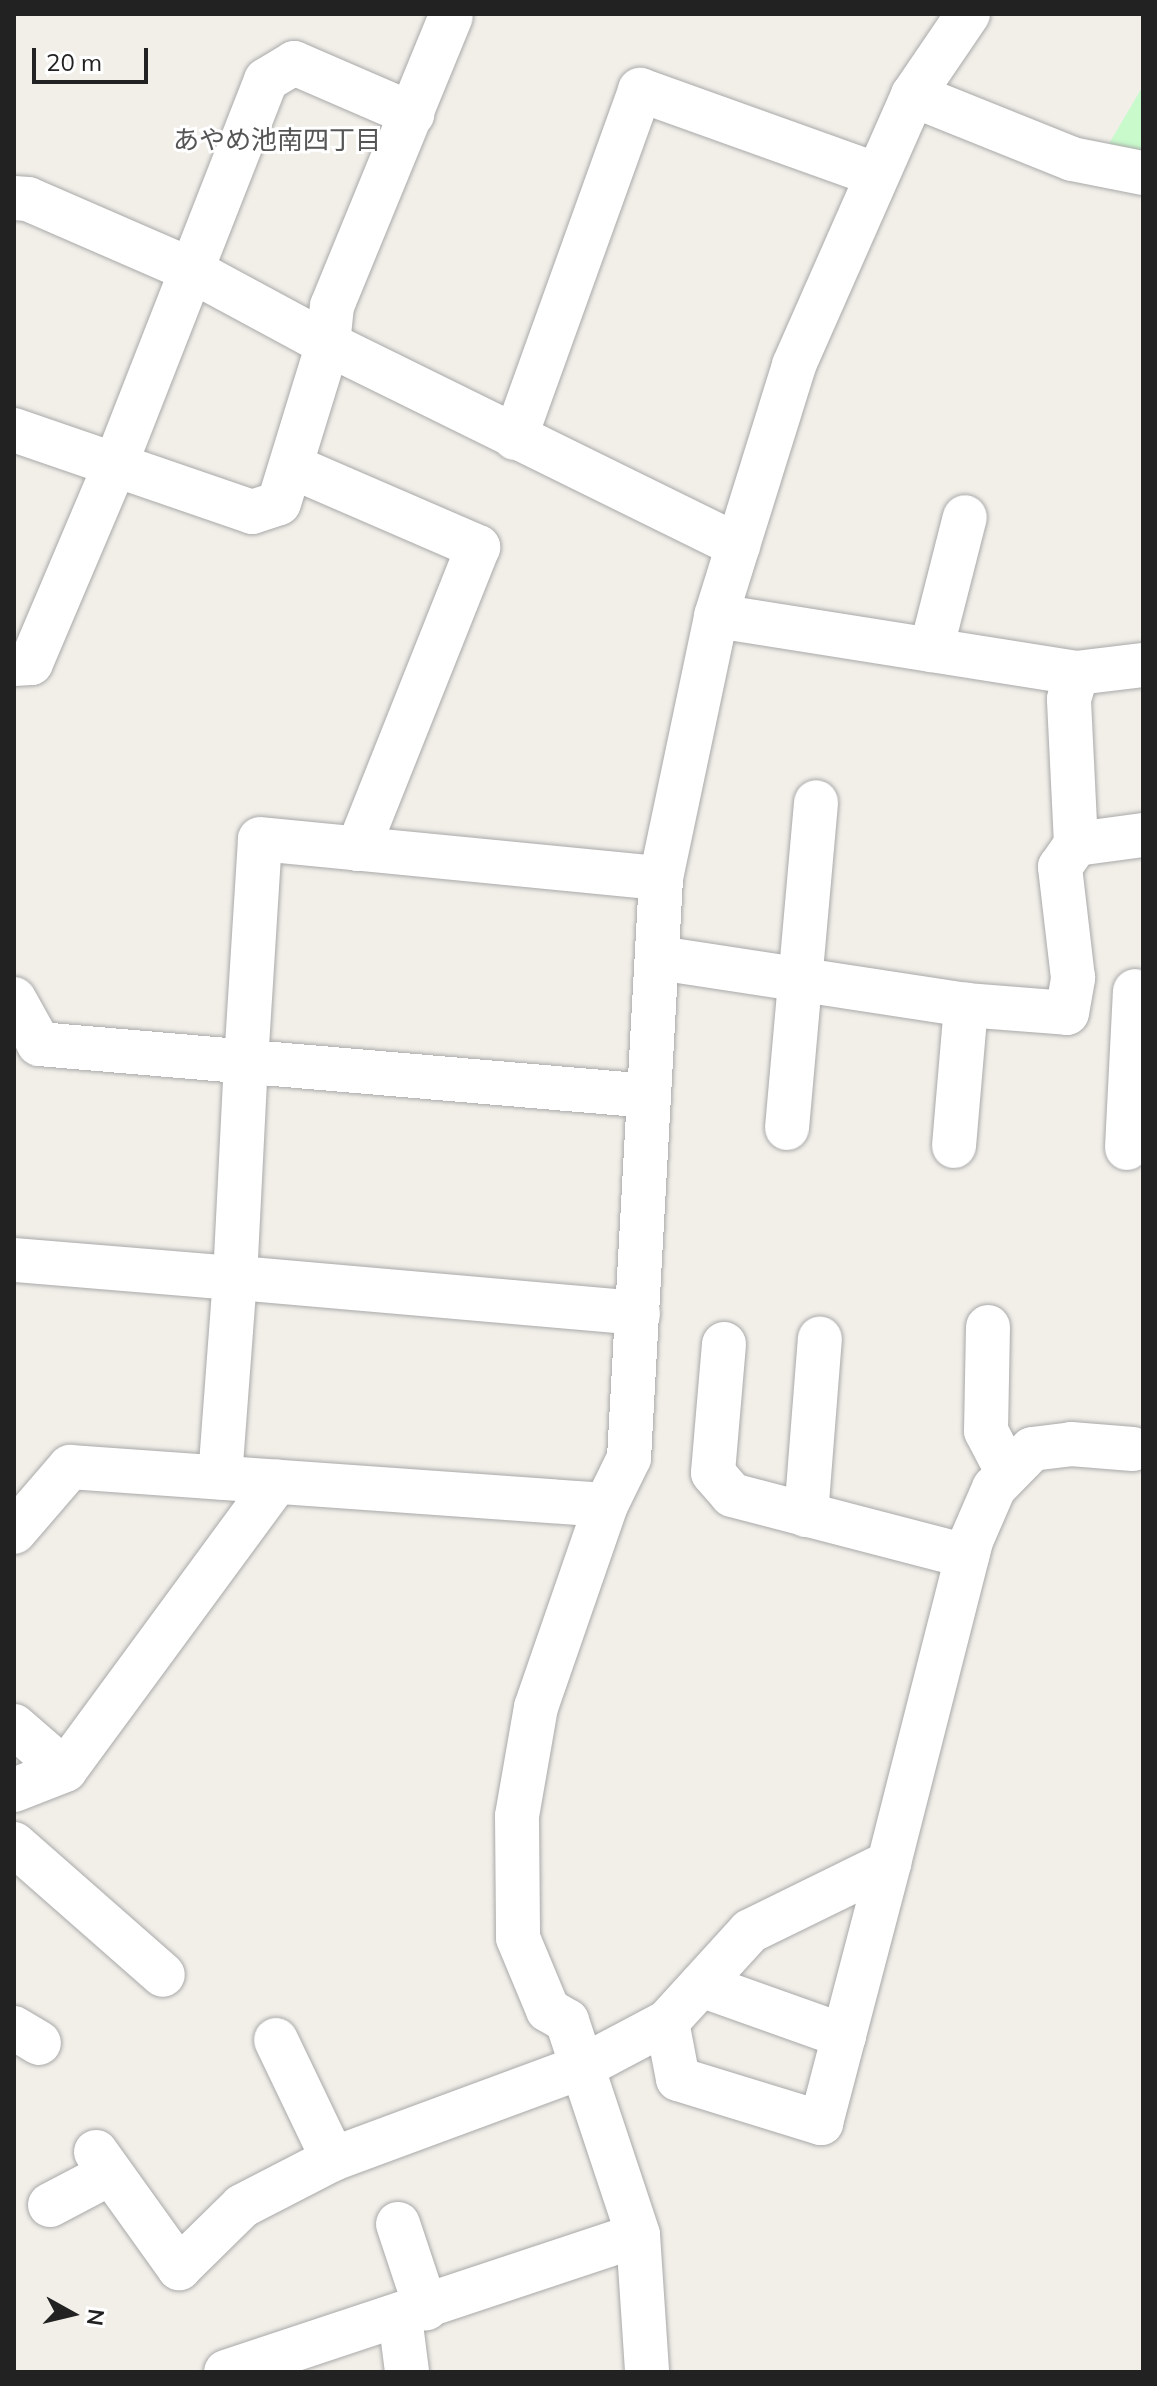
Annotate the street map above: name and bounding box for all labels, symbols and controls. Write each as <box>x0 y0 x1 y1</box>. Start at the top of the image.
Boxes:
scale bar <box>36 32 152 82</box>
text: 20 m <box>46 47 102 77</box>
district label: あやめ池南四丁目 <box>173 124 381 156</box>
north arrow <box>32 2274 112 2354</box>
text: N <box>81 2307 111 2328</box>

